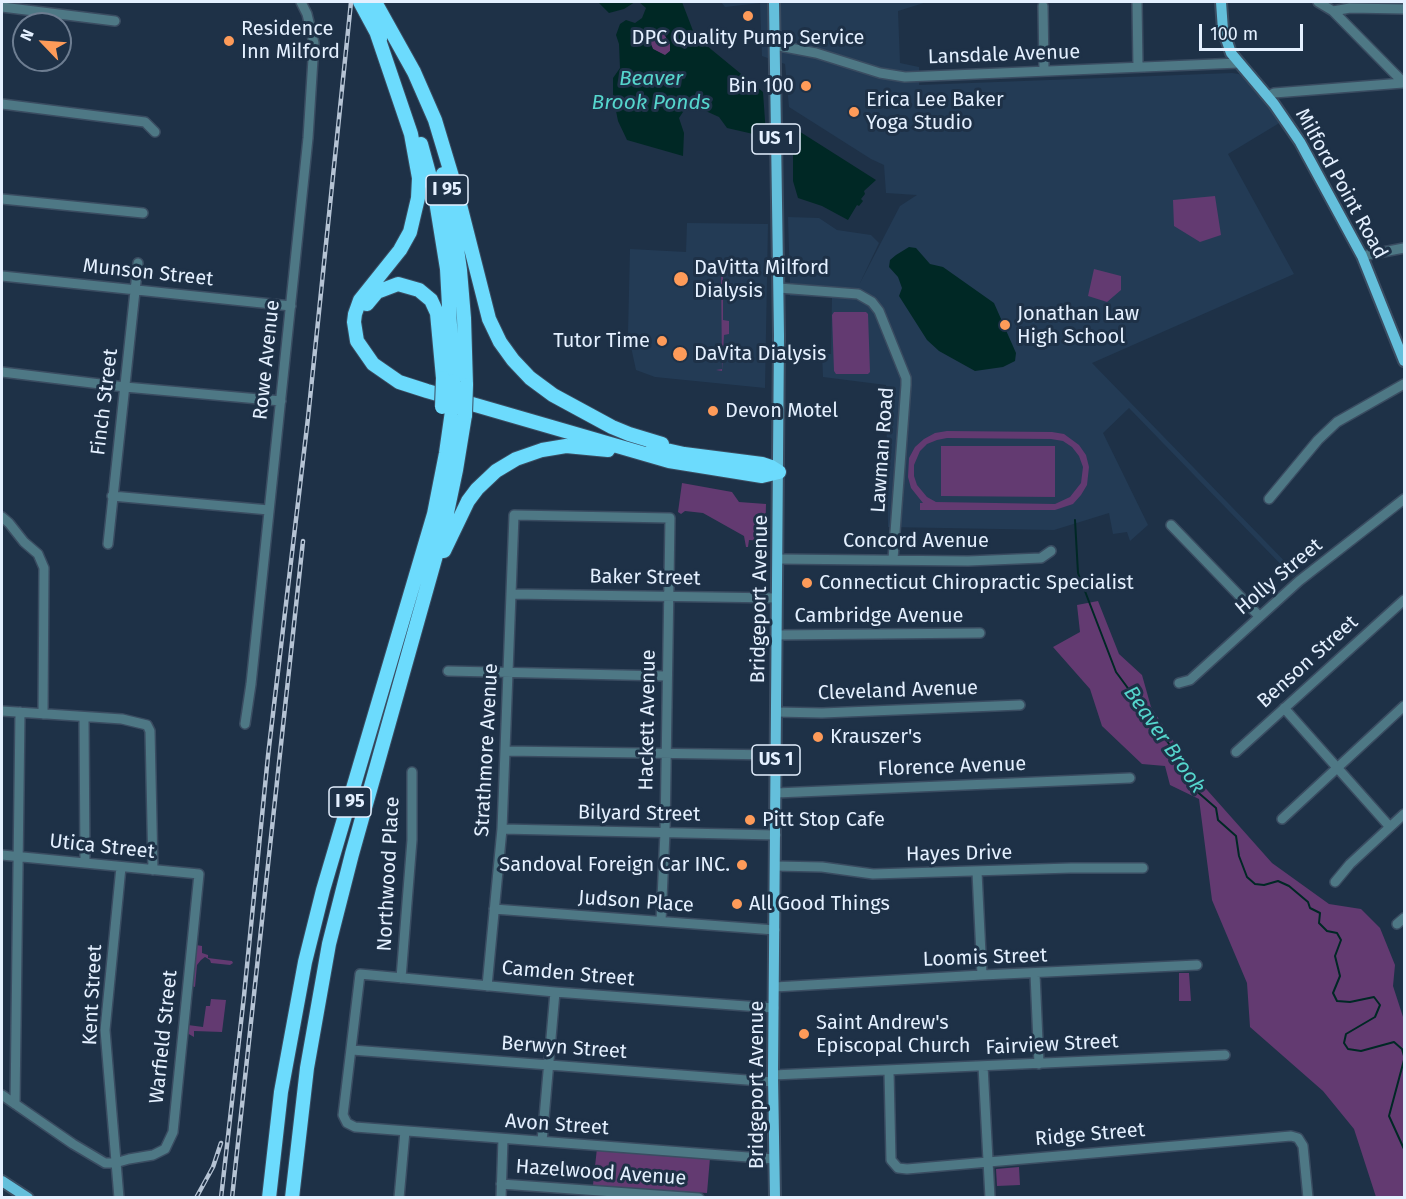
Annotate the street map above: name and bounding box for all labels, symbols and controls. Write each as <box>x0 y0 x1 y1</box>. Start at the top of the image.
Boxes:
marker: DPC Quality Pump Service <box>741 9 755 23</box>
north arrow <box>12 12 72 72</box>
scale bar <box>1202 12 1306 50</box>
place label: Residence Inn Milford <box>241 17 340 64</box>
text: 100 m <box>1210 23 1258 45</box>
text: N <box>16 26 38 44</box>
place label: DPC Quality Pump Service <box>632 26 864 50</box>
marker: Residence Inn Milford <box>222 34 236 48</box>
street label: Lansdale Avenue <box>927 40 1081 70</box>
water label: Beaver Brook Ponds <box>592 66 710 116</box>
place label: Bin 100 <box>728 74 794 98</box>
marker: Bin 100 <box>799 79 813 93</box>
place label: Erica Lee Baker Yoga Studio <box>866 88 1004 135</box>
marker: Erica Lee Baker Yoga Studio <box>847 105 861 119</box>
street label: Milford Point Road <box>1290 105 1392 263</box>
road number: US 1 <box>752 124 800 154</box>
road number: I 95 <box>426 175 468 205</box>
street label: Munson Street <box>81 254 215 292</box>
place label: DaVitta Milford Dialysis <box>694 256 829 303</box>
marker: DaVitta Milford Dialysis <box>672 270 690 288</box>
street label: Rowe Avenue <box>249 299 285 421</box>
place label: Jonathan Law High School <box>1017 302 1139 349</box>
marker: Jonathan Law High School <box>998 318 1012 332</box>
place label: Tutor Time <box>553 329 650 353</box>
marker: Tutor Time <box>655 334 669 348</box>
place label: DaVita Dialysis <box>694 342 826 366</box>
marker: DaVita Dialysis <box>671 345 689 363</box>
street label: Finch Street <box>87 347 123 457</box>
street label: Lawman Road <box>867 386 899 514</box>
place label: Devon Motel <box>725 399 838 423</box>
marker: Devon Motel <box>706 404 720 418</box>
street label: Bridgeport Avenue <box>747 514 773 684</box>
street label: Concord Avenue <box>843 529 989 553</box>
street label: Holly Street <box>1231 534 1327 620</box>
street label: Baker Street <box>589 565 701 591</box>
place label: Connecticut Chiropractic Specialist <box>819 571 1134 595</box>
marker: Connecticut Chiropractic Specialist <box>800 576 814 590</box>
street label: Cambridge Avenue <box>795 604 963 628</box>
street label: Benson Street <box>1253 611 1363 713</box>
street label: Hackett Avenue <box>635 649 661 791</box>
street label: Strathmore Avenue <box>470 663 504 837</box>
street label: Cleveland Avenue <box>818 676 978 706</box>
water label: Beaver Brook <box>1118 681 1210 799</box>
place label: Krauszer's <box>830 725 921 749</box>
marker: Krauszer's <box>811 730 825 744</box>
road number: US 1 <box>752 745 800 775</box>
street label: Florence Avenue <box>877 752 1027 782</box>
road number: I 95 <box>329 787 371 817</box>
street label: Northwood Place <box>373 796 405 952</box>
street label: Bilyard Street <box>578 801 700 827</box>
place label: Pitt Stop Cafe <box>762 808 885 832</box>
marker: Pitt Stop Cafe <box>743 813 757 827</box>
street label: Utica Street <box>48 830 156 864</box>
street label: Hayes Drive <box>906 841 1012 867</box>
place label: Sandoval Foreign Car INC. <box>499 853 730 877</box>
marker: Sandoval Foreign Car INC. <box>735 858 749 872</box>
street label: Judson Place <box>577 886 695 918</box>
place label: All Good Things <box>749 892 890 916</box>
marker: All Good Things <box>730 897 744 911</box>
street label: Kent Street <box>78 944 108 1046</box>
street label: Loomis Street <box>922 944 1048 972</box>
street label: Camden Street <box>501 956 635 992</box>
street label: Warfield Street <box>145 969 183 1105</box>
street label: Bridgeport Avenue <box>745 1001 769 1169</box>
place label: Saint Andrew's Episcopal Church <box>816 1011 970 1058</box>
marker: Saint Andrew's Episcopal Church <box>797 1027 811 1041</box>
street label: Fairview Street <box>985 1030 1119 1060</box>
street label: Berwyn Street <box>500 1032 628 1064</box>
street label: Avon Street <box>504 1109 610 1141</box>
street label: Ridge Street <box>1034 1118 1146 1152</box>
street label: Hazelwood Avenue <box>515 1155 687 1191</box>

